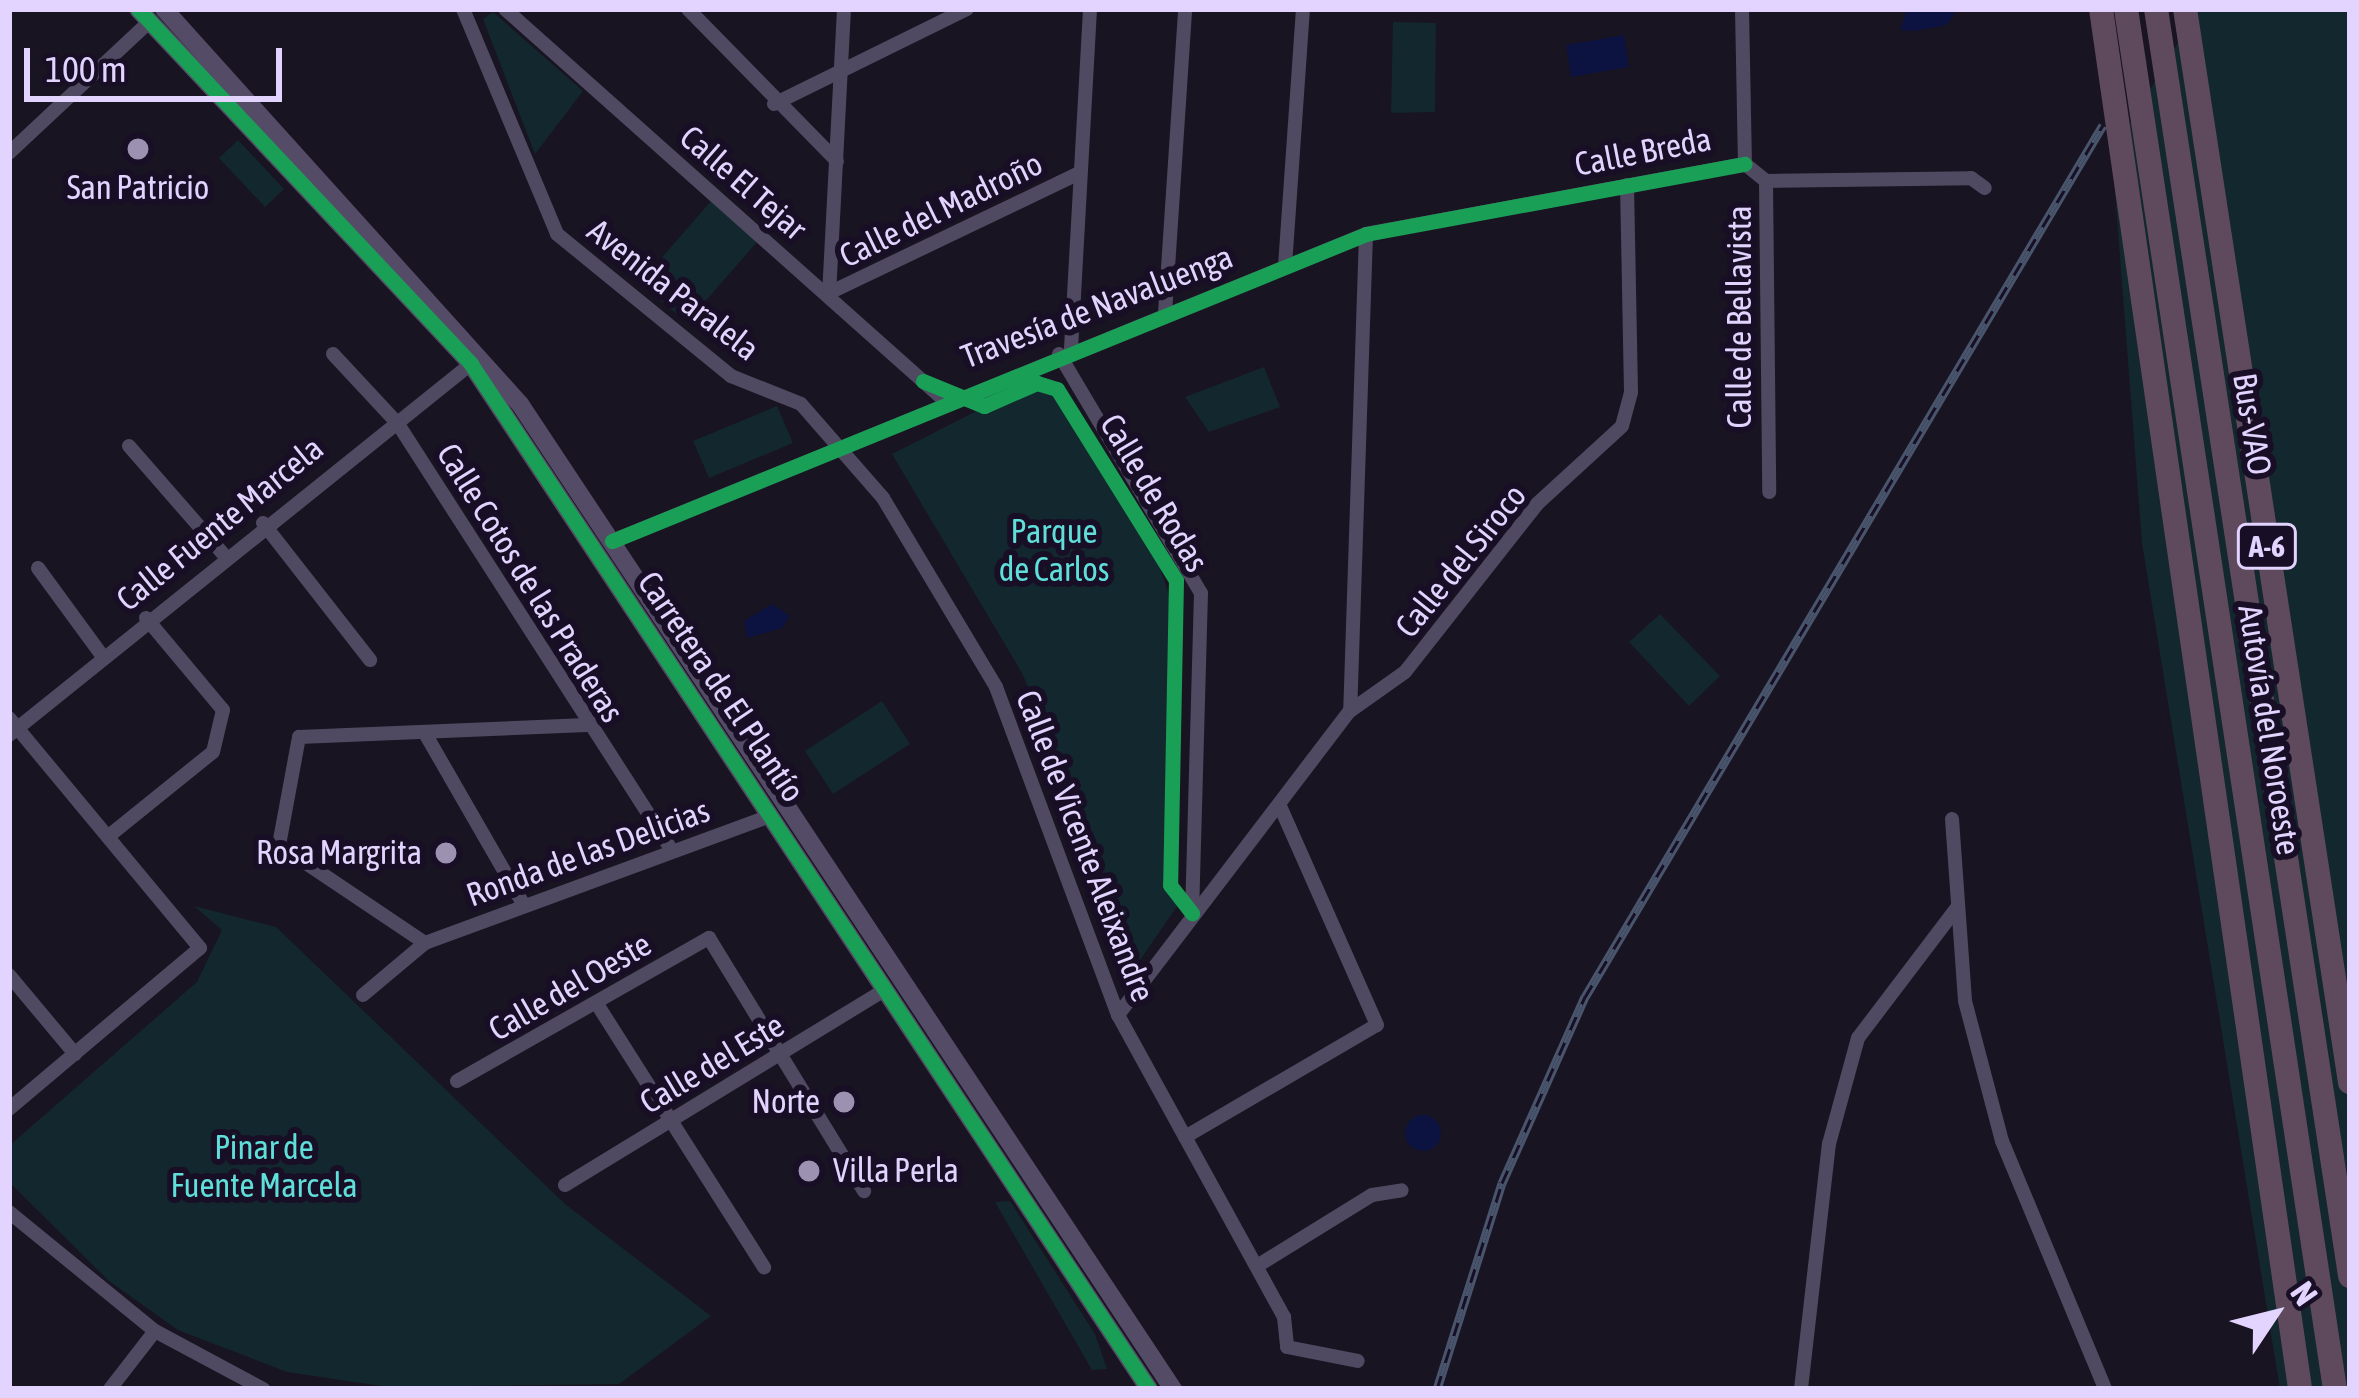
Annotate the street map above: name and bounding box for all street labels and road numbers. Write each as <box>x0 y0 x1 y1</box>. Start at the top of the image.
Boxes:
street label: Calle El Tejar <box>672 117 814 249</box>
street label: Calle Breda <box>1571 119 1715 185</box>
street label: Calle del Madroño <box>833 144 1049 276</box>
street label: Calle de Bellavista <box>1720 205 1760 429</box>
street label: Avenida Paralela <box>580 211 766 369</box>
street label: Travesía de Navaluenga <box>956 237 1238 377</box>
street label: Bus-VAO <box>2224 370 2280 478</box>
street label: Calle de Rodas <box>1092 407 1216 579</box>
street label: Calle Fuente Marcela <box>109 429 331 619</box>
street label: Calle Cotos de las Praderas <box>428 436 632 730</box>
street label: Calle del Siroco <box>1387 477 1535 645</box>
road number: A-6 <box>2234 522 2300 570</box>
street label: Carretera de El Plantío <box>629 564 813 810</box>
street label: Autovía del Noroeste <box>2230 602 2308 858</box>
street label: Calle de Vicente Aleixandre <box>1007 685 1163 1007</box>
street label: Ronda de las Delicias <box>461 791 715 915</box>
street label: Calle del Oeste <box>482 925 658 1049</box>
street label: Calle del Este <box>633 1006 791 1122</box>

